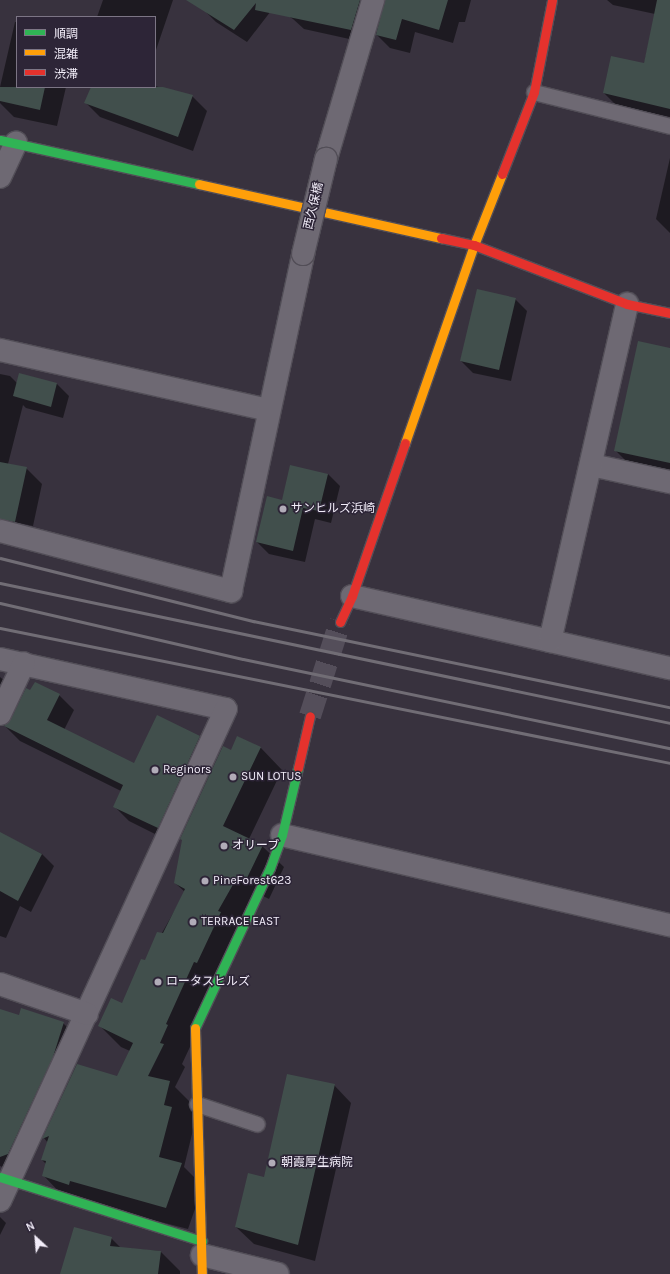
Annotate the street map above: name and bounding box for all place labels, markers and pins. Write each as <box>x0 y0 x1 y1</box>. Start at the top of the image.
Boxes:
place label: サンヒルズ浜崎 <box>291 502 375 516</box>
marker: サンヒルズ浜崎 <box>278 504 288 514</box>
place label: Reginors <box>163 763 211 777</box>
marker: Reginors <box>150 765 160 775</box>
place label: SUN LOTUS <box>241 770 302 784</box>
marker: SUN LOTUS <box>228 772 238 782</box>
place label: オリーブ <box>232 839 280 853</box>
marker: オリーブ <box>219 841 229 851</box>
place label: PineForest623 <box>213 874 291 888</box>
marker: PineForest623 <box>200 876 210 886</box>
place label: TERRACE EAST <box>201 915 279 929</box>
marker: TERRACE EAST <box>188 917 198 927</box>
place label: ロータスヒルズ <box>166 975 250 989</box>
marker: ロータスヒルズ <box>153 977 163 987</box>
place label: 朝霞厚生病院 <box>281 1156 353 1170</box>
marker: 朝霞厚生病院 <box>266 1157 278 1169</box>

